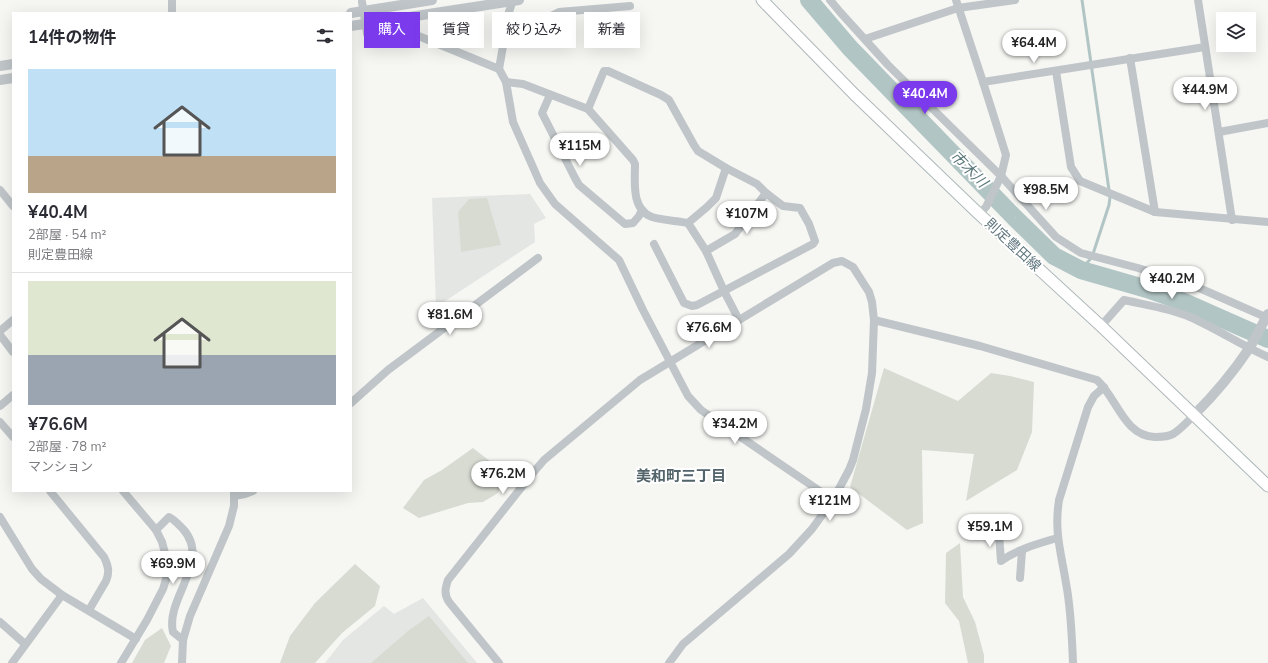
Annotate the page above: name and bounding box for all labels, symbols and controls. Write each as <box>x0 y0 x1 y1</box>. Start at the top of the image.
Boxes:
chip: 購入 <box>364 12 420 48</box>
chip: 賃貸 <box>428 12 484 48</box>
chip: 絞り込み <box>492 12 576 48</box>
chip: 新着 <box>584 12 640 48</box>
map controls <box>1216 12 1256 52</box>
button: layers <box>1216 12 1256 52</box>
icon: filters <box>314 25 336 47</box>
text: 14件の物件 <box>28 26 116 49</box>
pin: ¥64.4M <box>1001 30 1067 64</box>
text: ¥64.4M <box>1011 34 1057 52</box>
pin: ¥44.9M <box>1172 77 1238 111</box>
pin: ¥40.4M <box>892 81 958 115</box>
text: ¥44.9M <box>1182 81 1228 99</box>
text: ¥40.4M <box>902 85 948 103</box>
icon: home <box>146 95 218 167</box>
pin: ¥115M <box>552 133 608 167</box>
text: ¥115M <box>559 137 601 155</box>
water label: 市木川 <box>946 146 993 193</box>
pin: ¥98.5M <box>1013 177 1079 211</box>
text: ¥98.5M <box>1023 181 1069 199</box>
text: ¥40.4M <box>28 201 88 224</box>
pin: ¥107M <box>719 201 775 235</box>
text: ¥107M <box>726 205 768 223</box>
street label: 則定豊田線 <box>981 214 1045 276</box>
text: 2部屋 · 54 m² <box>28 226 106 244</box>
text: 則定豊田線 <box>28 246 93 264</box>
pin: ¥40.2M <box>1139 266 1205 300</box>
text: ¥40.2M <box>1149 270 1195 288</box>
pin: ¥81.6M <box>417 302 483 336</box>
text: ¥81.6M <box>427 306 473 324</box>
icon: home <box>146 307 218 379</box>
pin: ¥76.6M <box>676 315 742 349</box>
text: ¥76.6M <box>686 319 732 337</box>
pin: ¥34.2M <box>702 411 768 445</box>
text: ¥76.6M <box>28 413 88 436</box>
text: ¥34.2M <box>712 415 758 433</box>
text: 2部屋 · 78 m² <box>28 438 106 456</box>
text: マンション <box>28 458 93 476</box>
pin: ¥76.2M <box>470 461 536 495</box>
text: ¥76.2M <box>480 465 526 483</box>
district label: 美和町三丁目 <box>636 466 726 486</box>
pin: ¥121M <box>802 488 858 522</box>
text: ¥121M <box>809 492 851 510</box>
pin: ¥59.1M <box>957 514 1023 548</box>
text: ¥59.1M <box>967 518 1013 536</box>
pin: ¥69.9M <box>140 551 206 585</box>
text: ¥69.9M <box>150 555 196 573</box>

